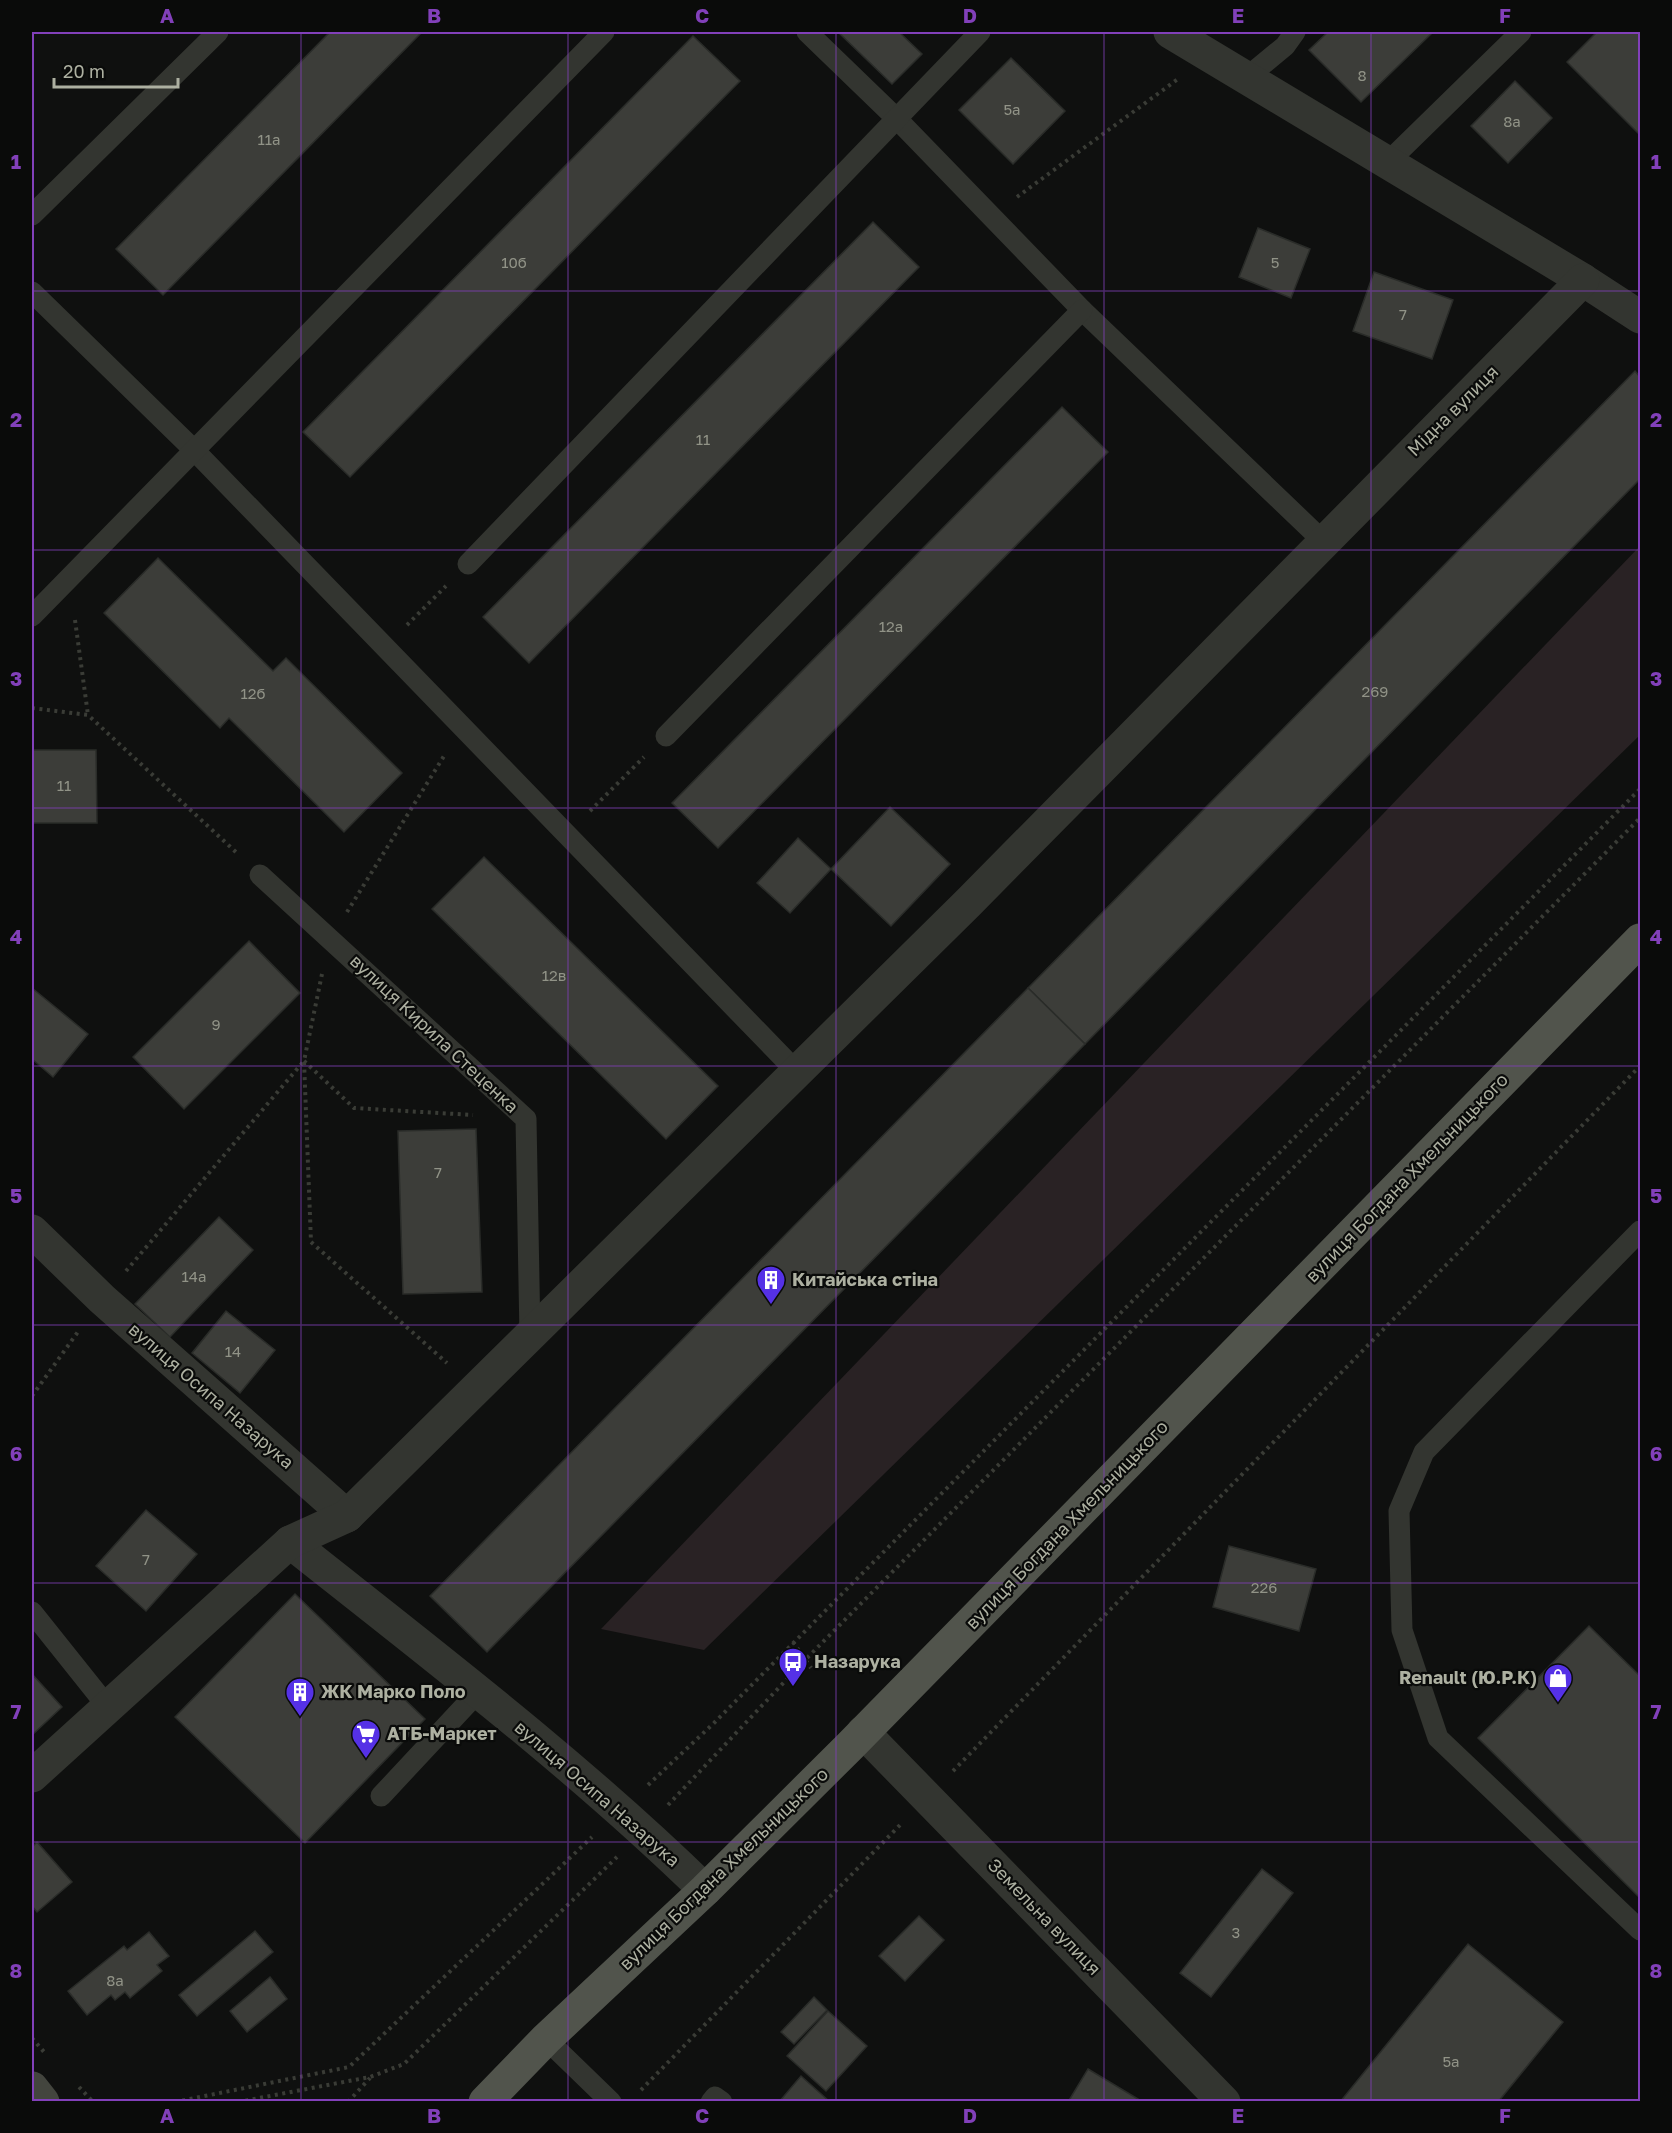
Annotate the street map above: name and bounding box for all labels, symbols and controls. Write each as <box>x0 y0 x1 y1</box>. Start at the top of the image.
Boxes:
text: A <box>160 3 174 27</box>
text: B <box>427 3 441 27</box>
text: C <box>695 3 709 27</box>
text: D <box>963 3 977 27</box>
text: E <box>1232 3 1244 27</box>
text: F <box>1499 3 1511 27</box>
scale bar <box>54 51 178 89</box>
text: 20 m <box>63 60 105 82</box>
house number: 8 <box>1357 66 1367 84</box>
house number: 5а <box>1003 100 1021 118</box>
house number: 8а <box>1503 112 1521 130</box>
house number: 11а <box>257 130 281 148</box>
text: 1 <box>11 149 21 173</box>
text: 1 <box>1651 149 1661 173</box>
house number: 10б <box>501 253 527 271</box>
house number: 5 <box>1271 253 1279 271</box>
house number: 7 <box>1399 305 1407 323</box>
street label: Мідна вулиця <box>1402 360 1502 460</box>
text: 2 <box>10 407 22 431</box>
text: 2 <box>1650 407 1662 431</box>
house number: 11 <box>696 430 710 448</box>
house number: 12а <box>879 617 903 635</box>
text: 3 <box>10 666 22 690</box>
text: 3 <box>1650 666 1662 690</box>
house number: 269 <box>1362 682 1388 700</box>
house number: 12б <box>241 684 266 702</box>
house number: 11 <box>57 776 71 794</box>
text: 4 <box>10 924 22 948</box>
text: 4 <box>1650 924 1662 948</box>
street label: вулиця Кирила Стеценка <box>346 949 523 1117</box>
house number: 12в <box>542 966 566 984</box>
house number: 9 <box>211 1015 221 1033</box>
street label: вулиця Богдана Хмельницького <box>1301 1068 1512 1286</box>
house number: 7 <box>434 1163 442 1181</box>
text: 5 <box>10 1183 22 1207</box>
text: 5 <box>1650 1183 1662 1207</box>
building icon: Китайська стіна <box>755 1264 787 1306</box>
house number: 14а <box>182 1267 206 1285</box>
place label: Китайська стіна <box>792 1268 938 1290</box>
street label: вулиця Осипа Назарука <box>125 1318 299 1473</box>
house number: 14 <box>225 1342 241 1360</box>
street label: вулиця Богдана Хмельницького <box>961 1415 1172 1633</box>
text: 6 <box>10 1441 22 1465</box>
text: 6 <box>1650 1441 1662 1465</box>
house number: 7 <box>142 1550 150 1568</box>
house number: 226 <box>1251 1578 1277 1596</box>
bus stop icon: Назарука <box>777 1646 809 1688</box>
place label: Назарука <box>814 1650 901 1672</box>
shop icon: Renault (Ю.Р.К) <box>1542 1662 1574 1704</box>
place label: Renault (Ю.Р.К) <box>1399 1666 1537 1688</box>
building icon: ЖК Марко Поло <box>284 1676 316 1718</box>
place label: ЖК Марко Поло <box>321 1680 466 1702</box>
text: 7 <box>11 1699 22 1723</box>
text: 7 <box>1651 1699 1662 1723</box>
street label: вулиця Осипа Назарука <box>511 1716 685 1871</box>
supermarket icon: АТБ-Маркет <box>350 1718 382 1760</box>
place label: АТБ-Маркет <box>387 1722 497 1744</box>
street label: вулиця Богдана Хмельницького <box>614 1763 832 1974</box>
street label: Земельна вулиця <box>984 1853 1106 1979</box>
house number: 3 <box>1232 1923 1240 1941</box>
text: 8 <box>10 1958 22 1982</box>
text: 8 <box>1650 1958 1662 1982</box>
house number: 8а <box>106 1971 124 1989</box>
house number: 5а <box>1442 2052 1460 2070</box>
text: A <box>160 2103 174 2127</box>
text: B <box>427 2103 441 2127</box>
text: C <box>695 2103 709 2127</box>
text: D <box>963 2103 977 2127</box>
text: E <box>1232 2103 1244 2127</box>
text: F <box>1499 2103 1511 2127</box>

